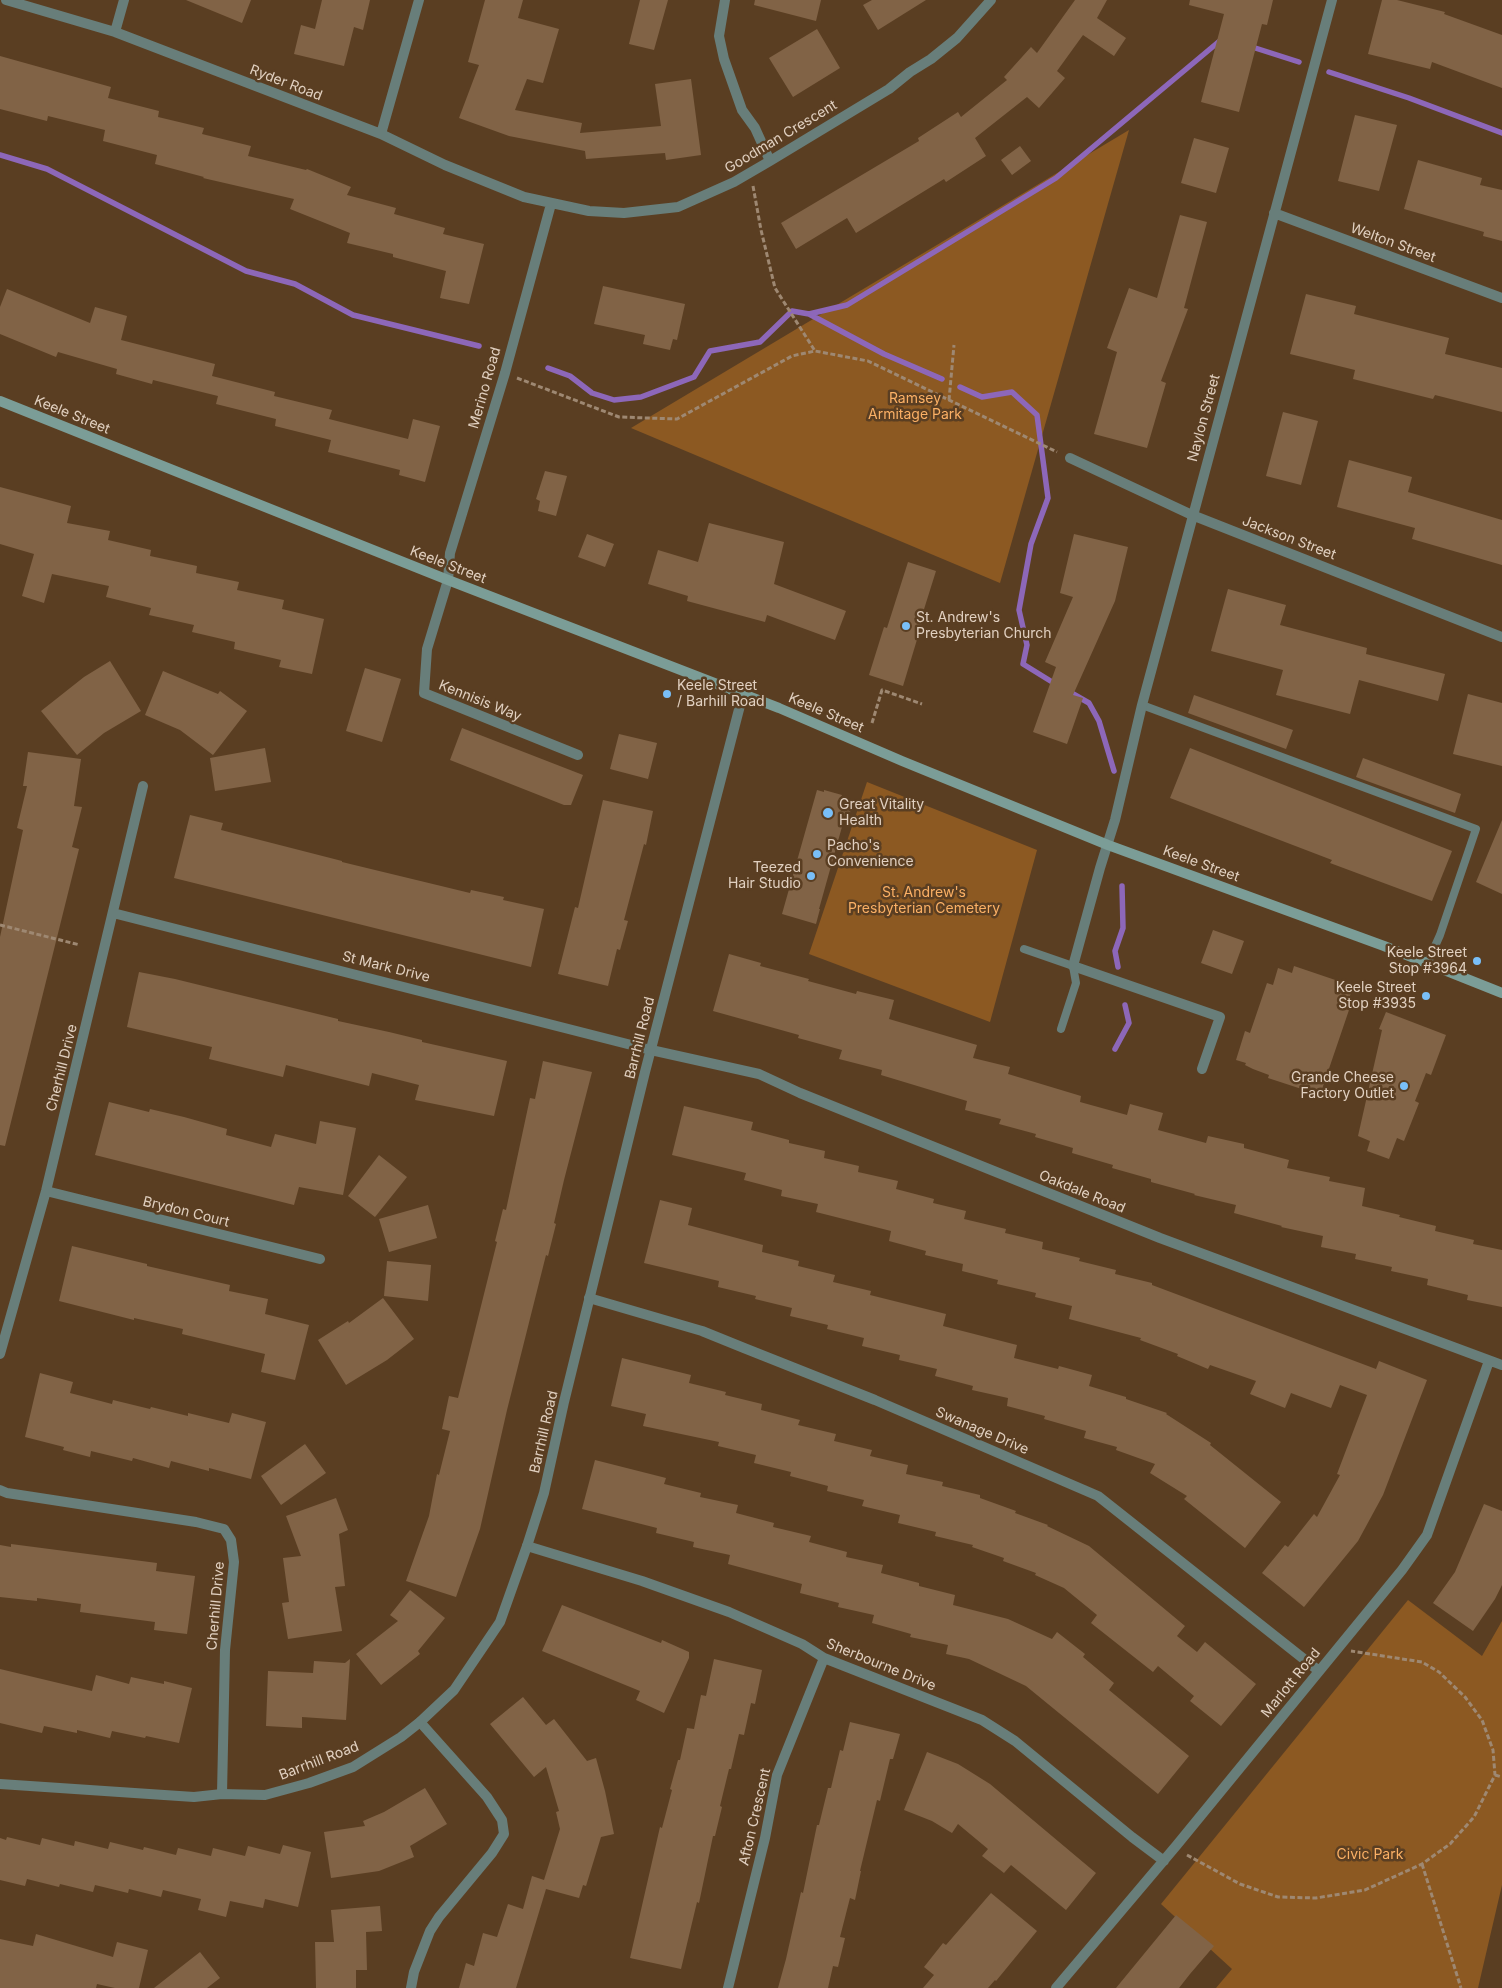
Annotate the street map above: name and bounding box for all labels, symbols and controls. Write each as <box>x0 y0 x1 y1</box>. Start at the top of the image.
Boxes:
street label: Ryder Road <box>247 61 325 105</box>
street label: Goodman Crescent <box>722 97 840 177</box>
street label: Welton Street <box>1348 220 1438 266</box>
street label: Merino Road <box>465 345 505 431</box>
street label: Naylon Street <box>1184 373 1224 463</box>
park label: Ramsey Armitage Park <box>868 391 962 424</box>
street label: Keele Street <box>32 392 112 438</box>
street label: Jackson Street <box>1240 512 1338 564</box>
street label: Keele Street <box>408 543 488 587</box>
place label: St. Andrew's Presbyterian Church <box>916 610 1052 642</box>
marker: St. Andrew's Presbyterian Church <box>900 620 912 632</box>
street label: Kennisis Way <box>436 677 524 725</box>
place label: Keele Street / Barhill Road <box>677 678 765 710</box>
marker: Keele Street / Barhill Road <box>661 688 673 700</box>
street label: Keele Street <box>786 690 866 736</box>
place label: Great Vitality Health <box>839 797 924 830</box>
marker: Great Vitality Health <box>821 806 835 820</box>
place label: Pacho's Convenience <box>827 838 914 870</box>
street label: Keele Street <box>1160 842 1242 886</box>
marker: Pacho's Convenience <box>811 848 823 860</box>
place label: Teezed Hair Studio <box>728 860 801 892</box>
marker: Teezed Hair Studio <box>805 870 817 882</box>
park label: St. Andrew's Presbyterian Cemetery <box>848 885 1000 918</box>
place label: Keele Street Stop #3964 <box>1387 945 1467 978</box>
street label: St Mark Drive <box>340 948 432 986</box>
marker: Keele Street Stop #3964 <box>1471 955 1483 967</box>
place label: Keele Street Stop #3935 <box>1336 980 1416 1012</box>
marker: Keele Street Stop #3935 <box>1420 990 1432 1002</box>
street label: Barrhill Road <box>622 995 658 1081</box>
street label: Cherhill Drive <box>43 1023 81 1113</box>
place label: Grande Cheese Factory Outlet <box>1291 1070 1394 1102</box>
marker: Grande Cheese Factory Outlet <box>1398 1080 1410 1092</box>
street label: Oakdale Road <box>1036 1167 1128 1217</box>
street label: Brydon Court <box>141 1193 231 1231</box>
street label: Barrhill Road <box>526 1389 562 1475</box>
street label: Swanage Drive <box>933 1404 1031 1458</box>
street label: Cherhill Drive <box>204 1561 228 1651</box>
street label: Sherbourne Drive <box>824 1635 938 1695</box>
street label: Marlott Road <box>1258 1645 1324 1721</box>
street label: Barrhill Road <box>277 1738 361 1784</box>
street label: Afton Crescent <box>736 1767 774 1867</box>
park label: Civic Park <box>1337 1847 1403 1863</box>

